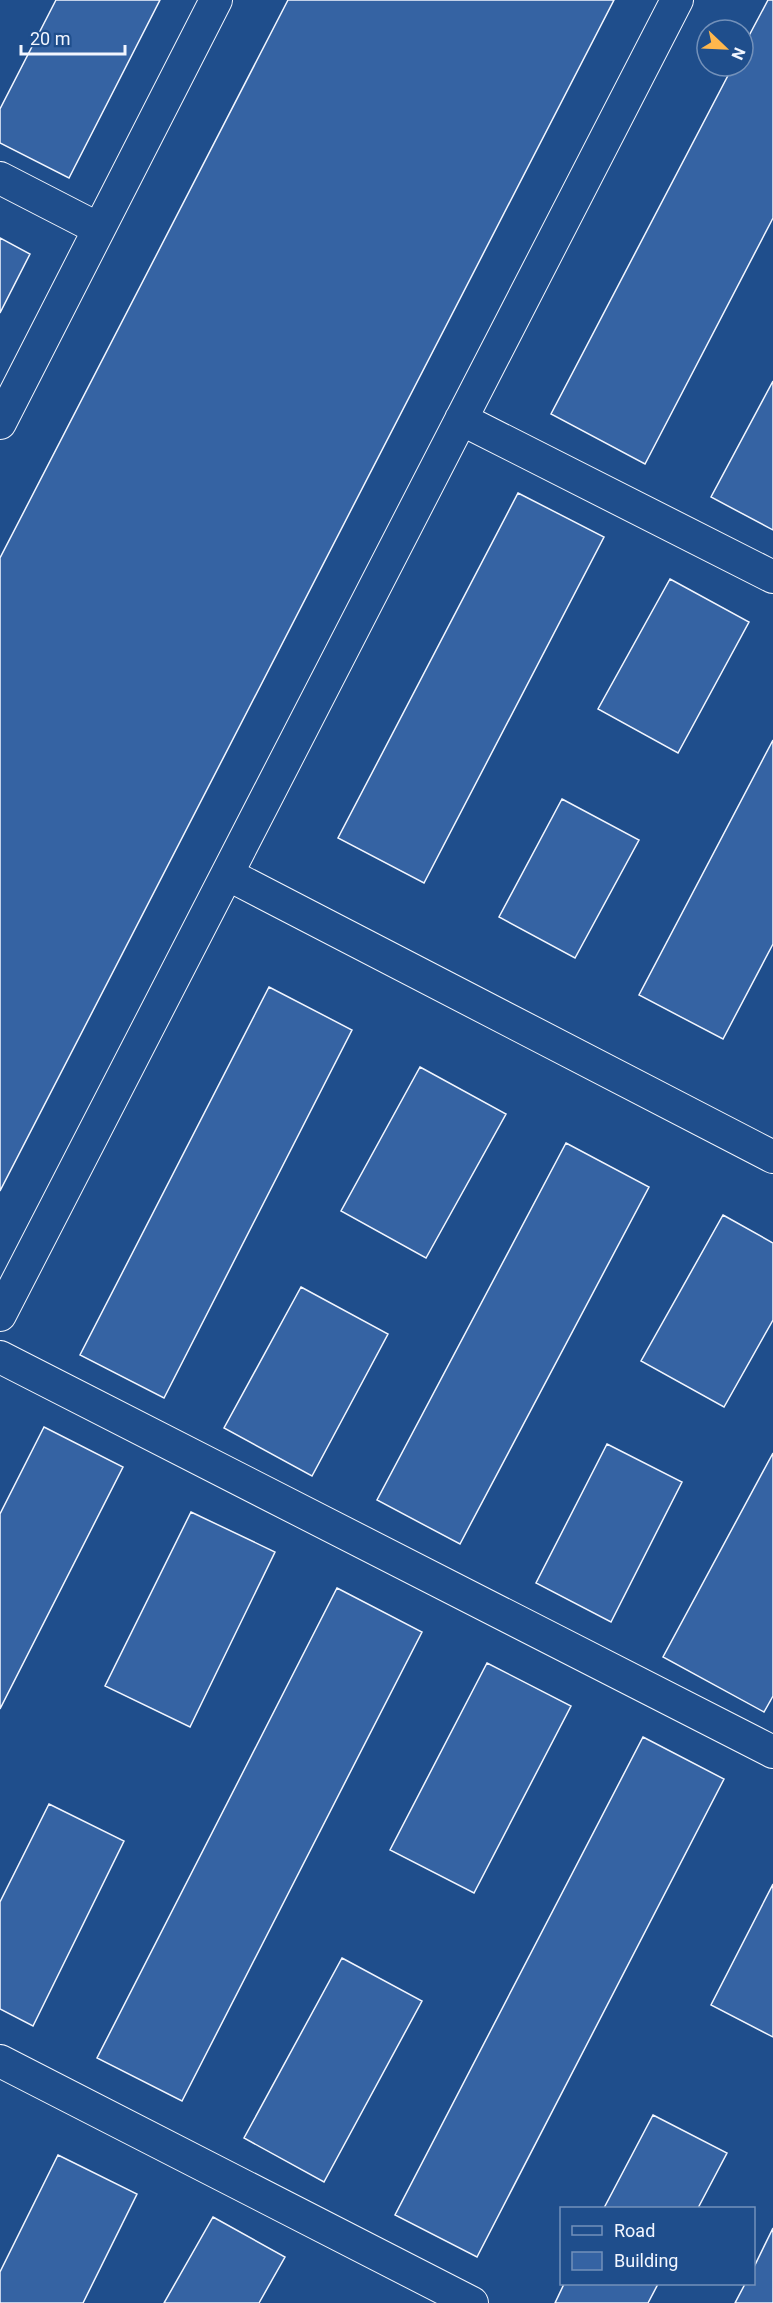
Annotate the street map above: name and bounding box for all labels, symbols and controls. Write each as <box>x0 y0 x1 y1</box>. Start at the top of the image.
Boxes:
scale bar <box>21 18 124 56</box>
north arrow <box>695 18 755 78</box>
text: 20 m <box>30 28 70 49</box>
text: N <box>727 45 749 63</box>
legend <box>560 2207 755 2285</box>
text: Road <box>614 2220 655 2241</box>
text: Building <box>614 2250 678 2271</box>

